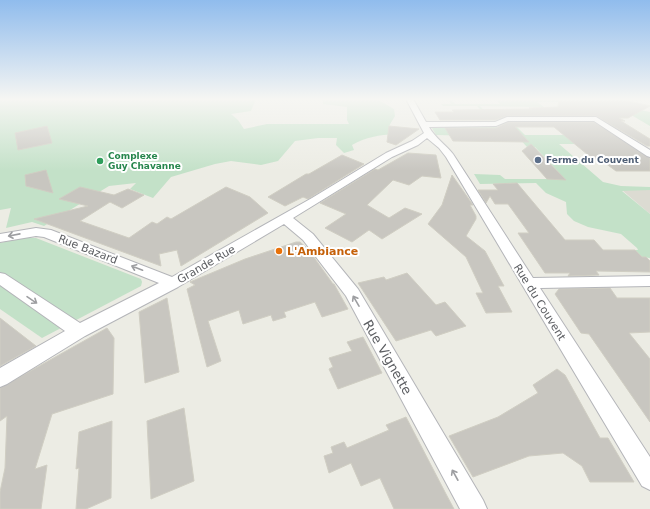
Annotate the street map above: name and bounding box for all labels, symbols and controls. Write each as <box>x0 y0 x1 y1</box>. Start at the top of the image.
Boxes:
place label: Complexe Guy Chavanne <box>108 151 181 171</box>
marker: Ferme du Couvent <box>533 155 543 165</box>
place label: Ferme du Couvent <box>546 155 639 165</box>
marker: Complexe Guy Chavanne <box>95 156 105 166</box>
one-way arrow <box>8 232 21 240</box>
street label: Rue Bazard <box>56 232 119 267</box>
street label: Grande Rue <box>175 242 238 286</box>
place label: L'Ambiance <box>287 245 358 258</box>
marker: L'Ambiance <box>274 246 284 256</box>
street label: Rue du Couvent <box>511 262 569 344</box>
one-way arrow <box>131 264 143 272</box>
one-way arrow <box>352 295 360 307</box>
one-way arrow <box>27 296 38 304</box>
street label: Rue Vignette <box>360 317 415 397</box>
one-way arrow <box>450 469 458 481</box>

